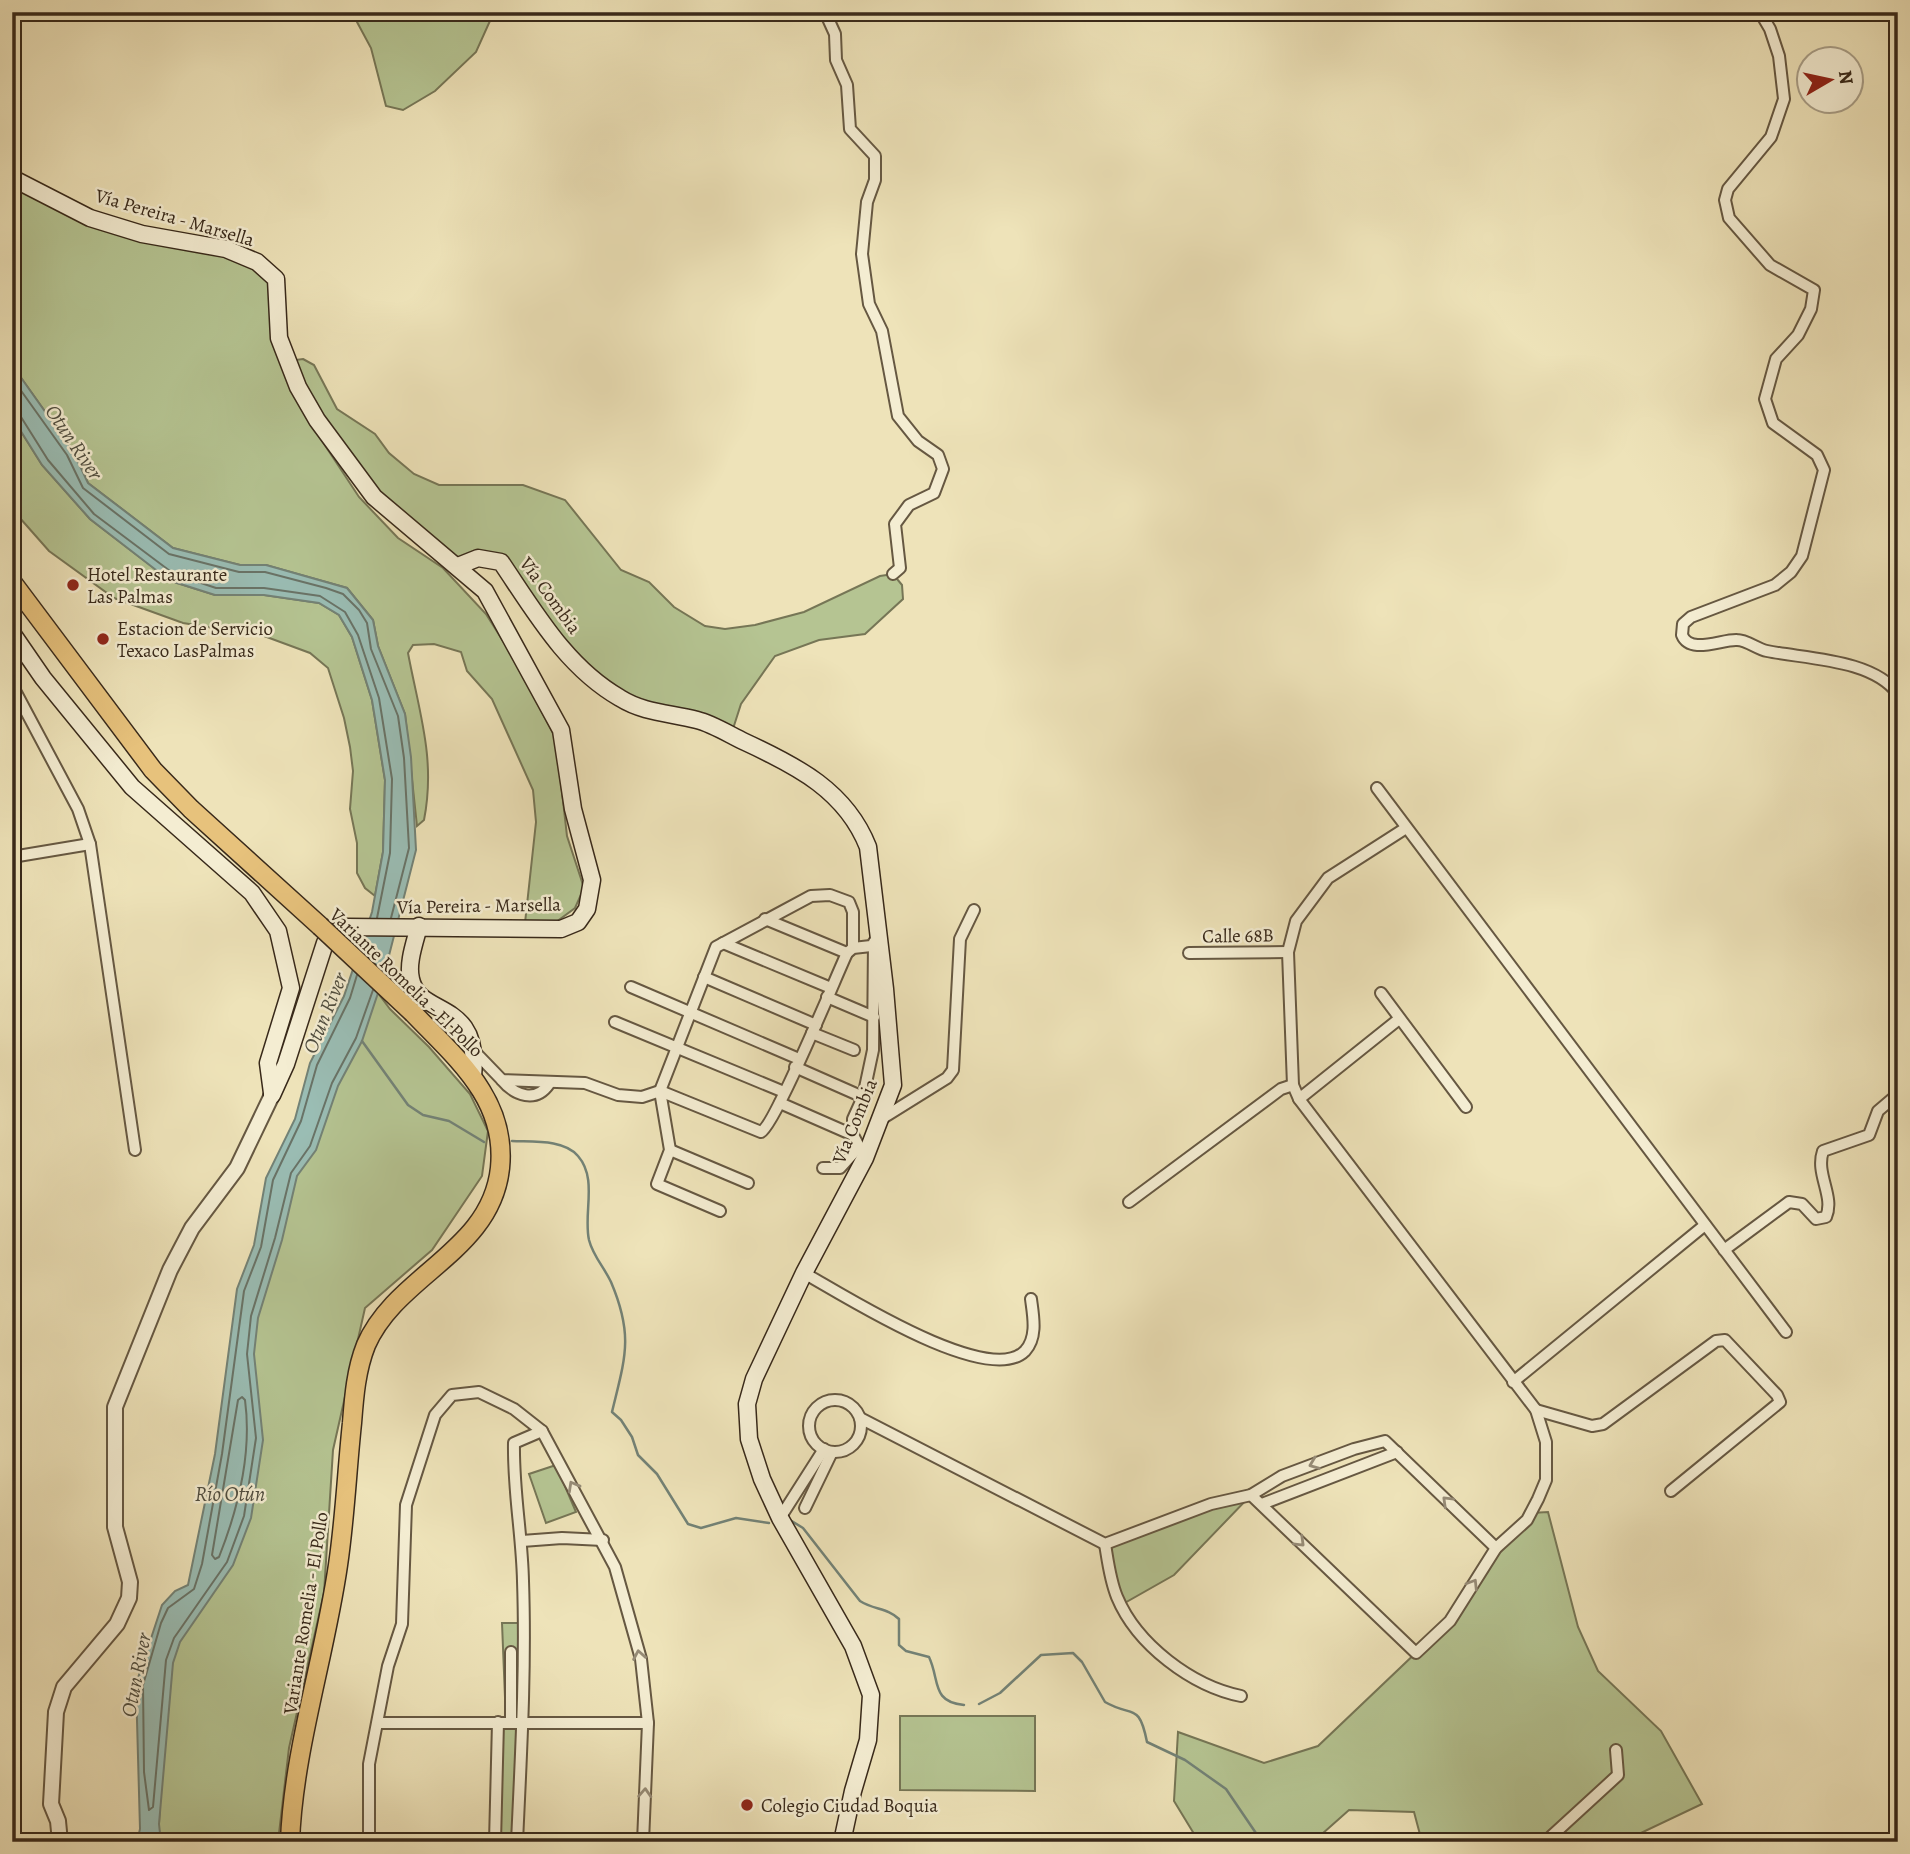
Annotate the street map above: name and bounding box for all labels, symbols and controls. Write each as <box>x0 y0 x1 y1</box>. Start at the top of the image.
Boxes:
north arrow <box>1794 46 1864 116</box>
text: N <box>1832 69 1860 87</box>
street label: Vía Pereira - Marsella <box>91 183 257 253</box>
water label: Otun River <box>39 399 110 486</box>
street label: Vía Combia <box>513 551 587 640</box>
place label: Hotel Restaurante Las Palmas <box>87 562 227 610</box>
marker: Hotel Restaurante Las Palmas <box>65 577 81 593</box>
place label: Estacion de Servicio Texaco LasPalmas <box>117 616 273 664</box>
marker: Estacion de Servicio Texaco LasPalmas <box>95 631 111 647</box>
street label: Vía Pereira - Marsella <box>396 892 561 920</box>
street label: Variante Romelia - El Pollo <box>323 902 489 1063</box>
street label: Calle 68B <box>1202 922 1274 950</box>
water label: Otun River <box>296 968 354 1058</box>
street label: Vía Combia <box>826 1075 884 1169</box>
one-way arrow <box>1308 1455 1320 1469</box>
water label: Río Otún <box>195 1480 265 1508</box>
one-way arrow <box>567 1480 581 1493</box>
one-way arrow <box>1442 1496 1455 1509</box>
street label: Variante Romelia - El Pollo <box>277 1510 335 1717</box>
one-way arrow <box>1292 1534 1305 1547</box>
one-way arrow <box>1464 1579 1477 1592</box>
water label: Otun River <box>114 1630 158 1719</box>
one-way arrow <box>633 1649 648 1661</box>
one-way arrow <box>638 1787 653 1798</box>
place label: Colegio Ciudad Boquia <box>761 1793 938 1819</box>
marker: Colegio Ciudad Boquia <box>739 1797 755 1813</box>

